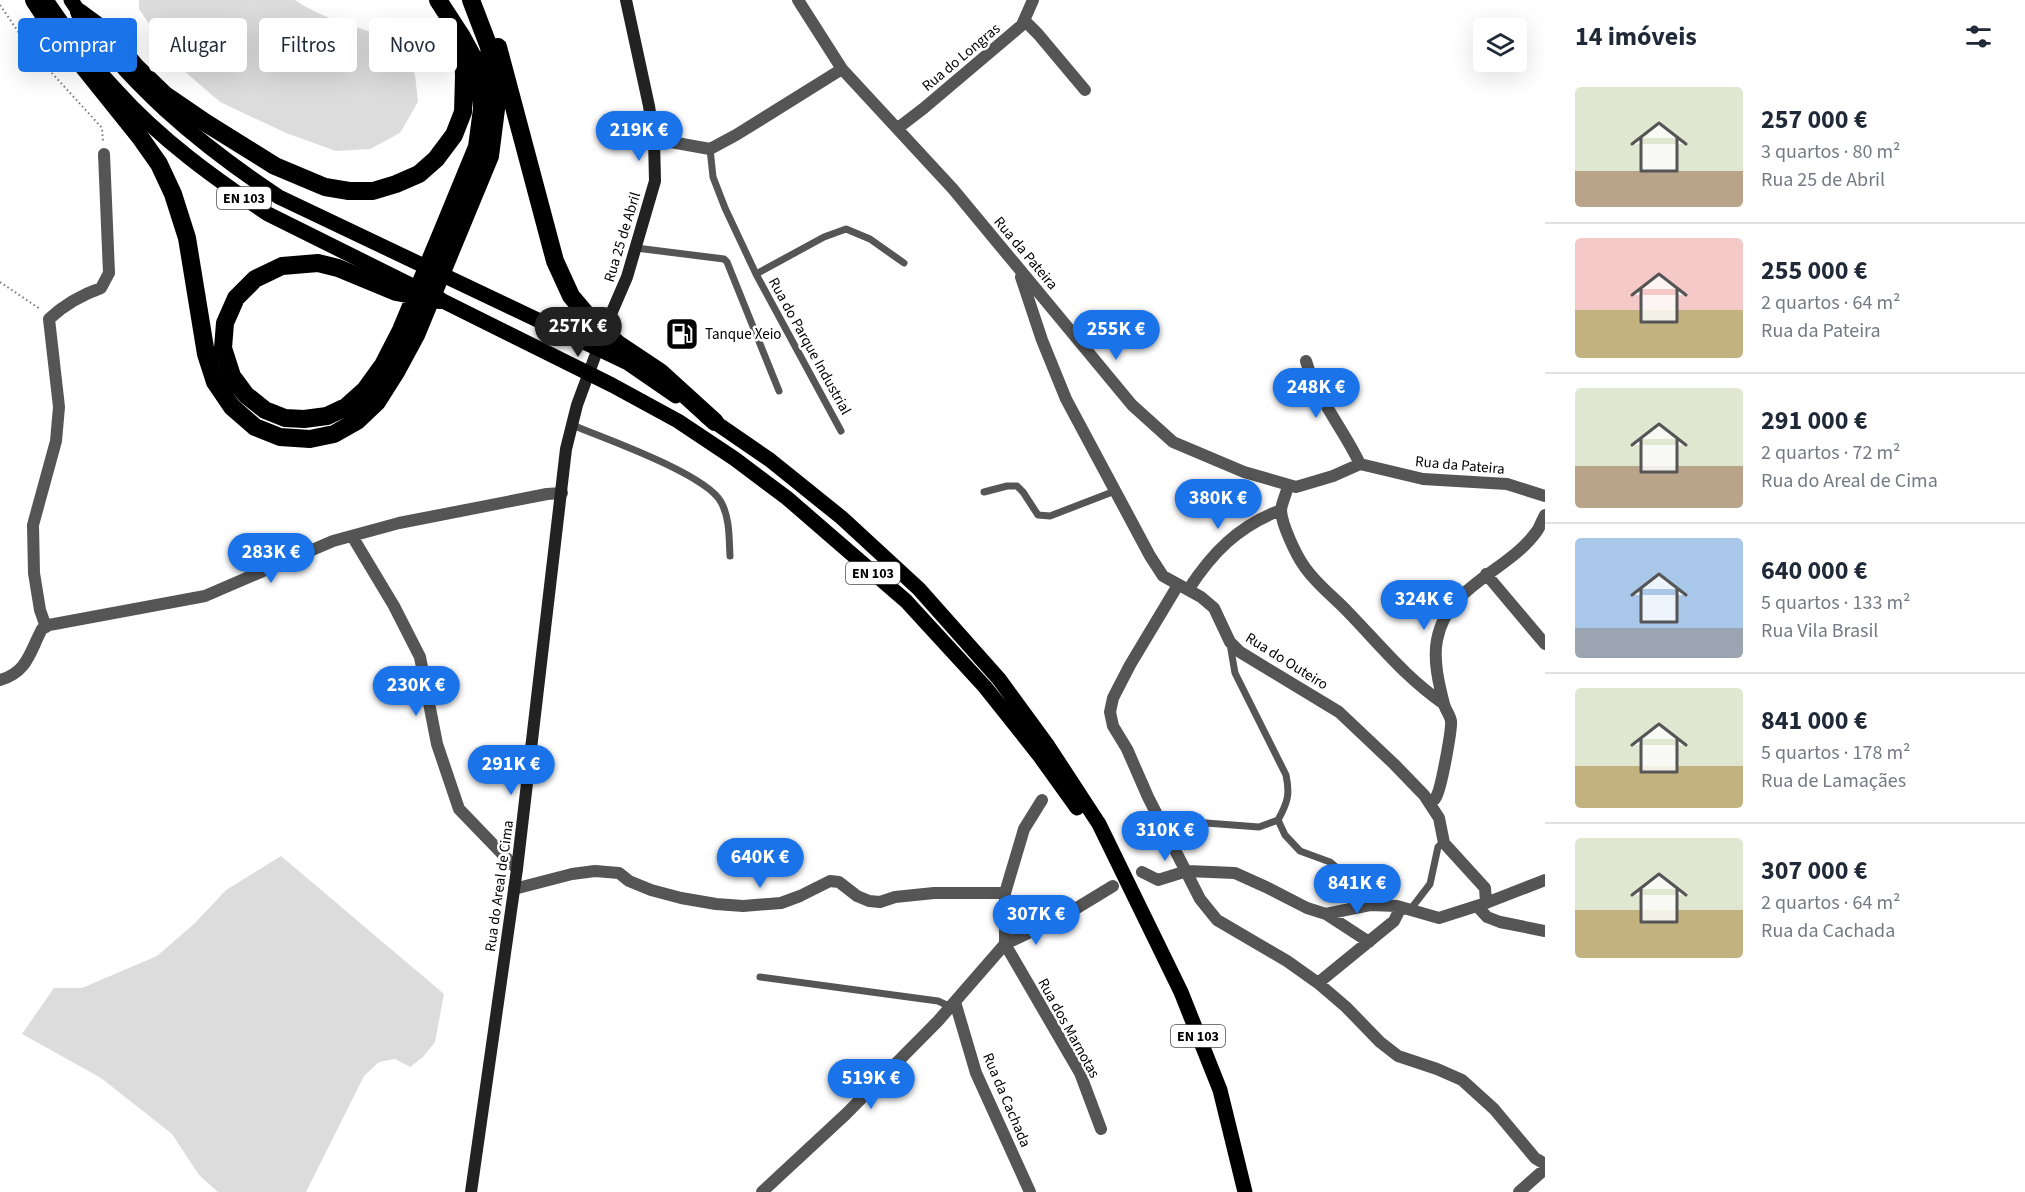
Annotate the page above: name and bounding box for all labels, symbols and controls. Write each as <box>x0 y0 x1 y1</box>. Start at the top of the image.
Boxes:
chip: Comprar <box>18 18 137 72</box>
chip: Alugar <box>149 18 247 72</box>
chip: Filtros <box>259 18 357 72</box>
chip: Novo <box>369 18 457 72</box>
street label: Rua do Longras <box>918 18 1005 96</box>
map controls <box>1473 18 1527 72</box>
button: layers <box>1473 18 1527 72</box>
text: 14 imóveis <box>1575 18 1697 55</box>
icon: filters <box>1962 20 1995 53</box>
text: 257 000 € <box>1761 101 1868 138</box>
pin: 219K € <box>590 111 688 162</box>
icon: home <box>1623 111 1695 183</box>
text: 219K € <box>610 116 668 144</box>
text: 3 quartos · 80 m² <box>1761 138 1900 166</box>
text: Rua 25 de Abril <box>1761 166 1885 194</box>
road number: EN 103 <box>217 187 271 209</box>
street label: Rua 25 de Abril <box>599 189 646 285</box>
street label: Rua da Pateira <box>989 212 1063 294</box>
text: 255 000 € <box>1761 252 1868 289</box>
icon: home <box>1623 262 1695 334</box>
street label: Rua do Parque Industrial <box>763 274 856 419</box>
text: 2 quartos · 64 m² <box>1761 289 1900 317</box>
pin: 257K € <box>529 307 627 358</box>
pin: 255K € <box>1067 310 1165 361</box>
text: 257K € <box>549 312 607 340</box>
text: 255K € <box>1087 315 1145 343</box>
fuel station icon: Tanque Xeio <box>664 316 700 352</box>
text: Rua da Pateira <box>1761 317 1881 345</box>
place label: Tanque Xeio <box>705 324 782 345</box>
pin: 248K € <box>1267 368 1365 419</box>
text: 248K € <box>1287 373 1345 401</box>
text: 291 000 € <box>1761 402 1868 439</box>
icon: home <box>1623 412 1695 484</box>
text: 2 quartos · 72 m² <box>1761 439 1900 467</box>
street label: Rua da Pateira <box>1414 451 1506 480</box>
text: Rua do Areal de Cima <box>1761 467 1938 495</box>
pin: 380K € <box>1169 479 1267 530</box>
text: 380K € <box>1189 484 1247 512</box>
pin: 283K € <box>222 533 320 584</box>
text: 283K € <box>242 538 300 566</box>
text: 640 000 € <box>1761 552 1868 589</box>
road number: EN 103 <box>846 562 900 584</box>
icon: home <box>1623 562 1695 634</box>
pin: 324K € <box>1375 580 1473 631</box>
text: 324K € <box>1395 585 1453 613</box>
text: 5 quartos · 133 m² <box>1761 589 1910 617</box>
text: Rua Vila Brasil <box>1761 617 1878 645</box>
street label: Rua do Outeiro <box>1241 628 1332 695</box>
pin: 230K € <box>367 666 465 717</box>
text: 230K € <box>387 671 445 699</box>
text: 841 000 € <box>1761 702 1868 739</box>
icon: home <box>1623 712 1695 784</box>
text: 5 quartos · 178 m² <box>1761 739 1910 767</box>
pin: 291K € <box>462 745 560 796</box>
text: 291K € <box>482 750 540 778</box>
text: Rua de Lamaçães <box>1761 767 1906 795</box>
pin: 310K € <box>1116 811 1214 862</box>
text: 310K € <box>1136 816 1194 844</box>
street label: Rua do Areal de Cima <box>480 819 519 953</box>
pin: 640K € <box>711 838 809 889</box>
text: 640K € <box>731 843 789 871</box>
text: 307 000 € <box>1761 852 1868 889</box>
icon: home <box>1623 862 1695 934</box>
pin: 841K € <box>1308 864 1406 915</box>
text: 841K € <box>1328 869 1386 897</box>
text: 2 quartos · 64 m² <box>1761 889 1900 917</box>
pin: 307K € <box>987 895 1085 946</box>
text: 307K € <box>1007 900 1065 928</box>
text: Rua da Cachada <box>1761 917 1895 945</box>
street label: Rua dos Marnotas <box>1032 974 1105 1082</box>
road number: EN 103 <box>1171 1025 1225 1047</box>
street label: Rua da Cachada <box>977 1050 1036 1151</box>
pin: 519K € <box>822 1059 920 1110</box>
text: 519K € <box>842 1064 900 1092</box>

